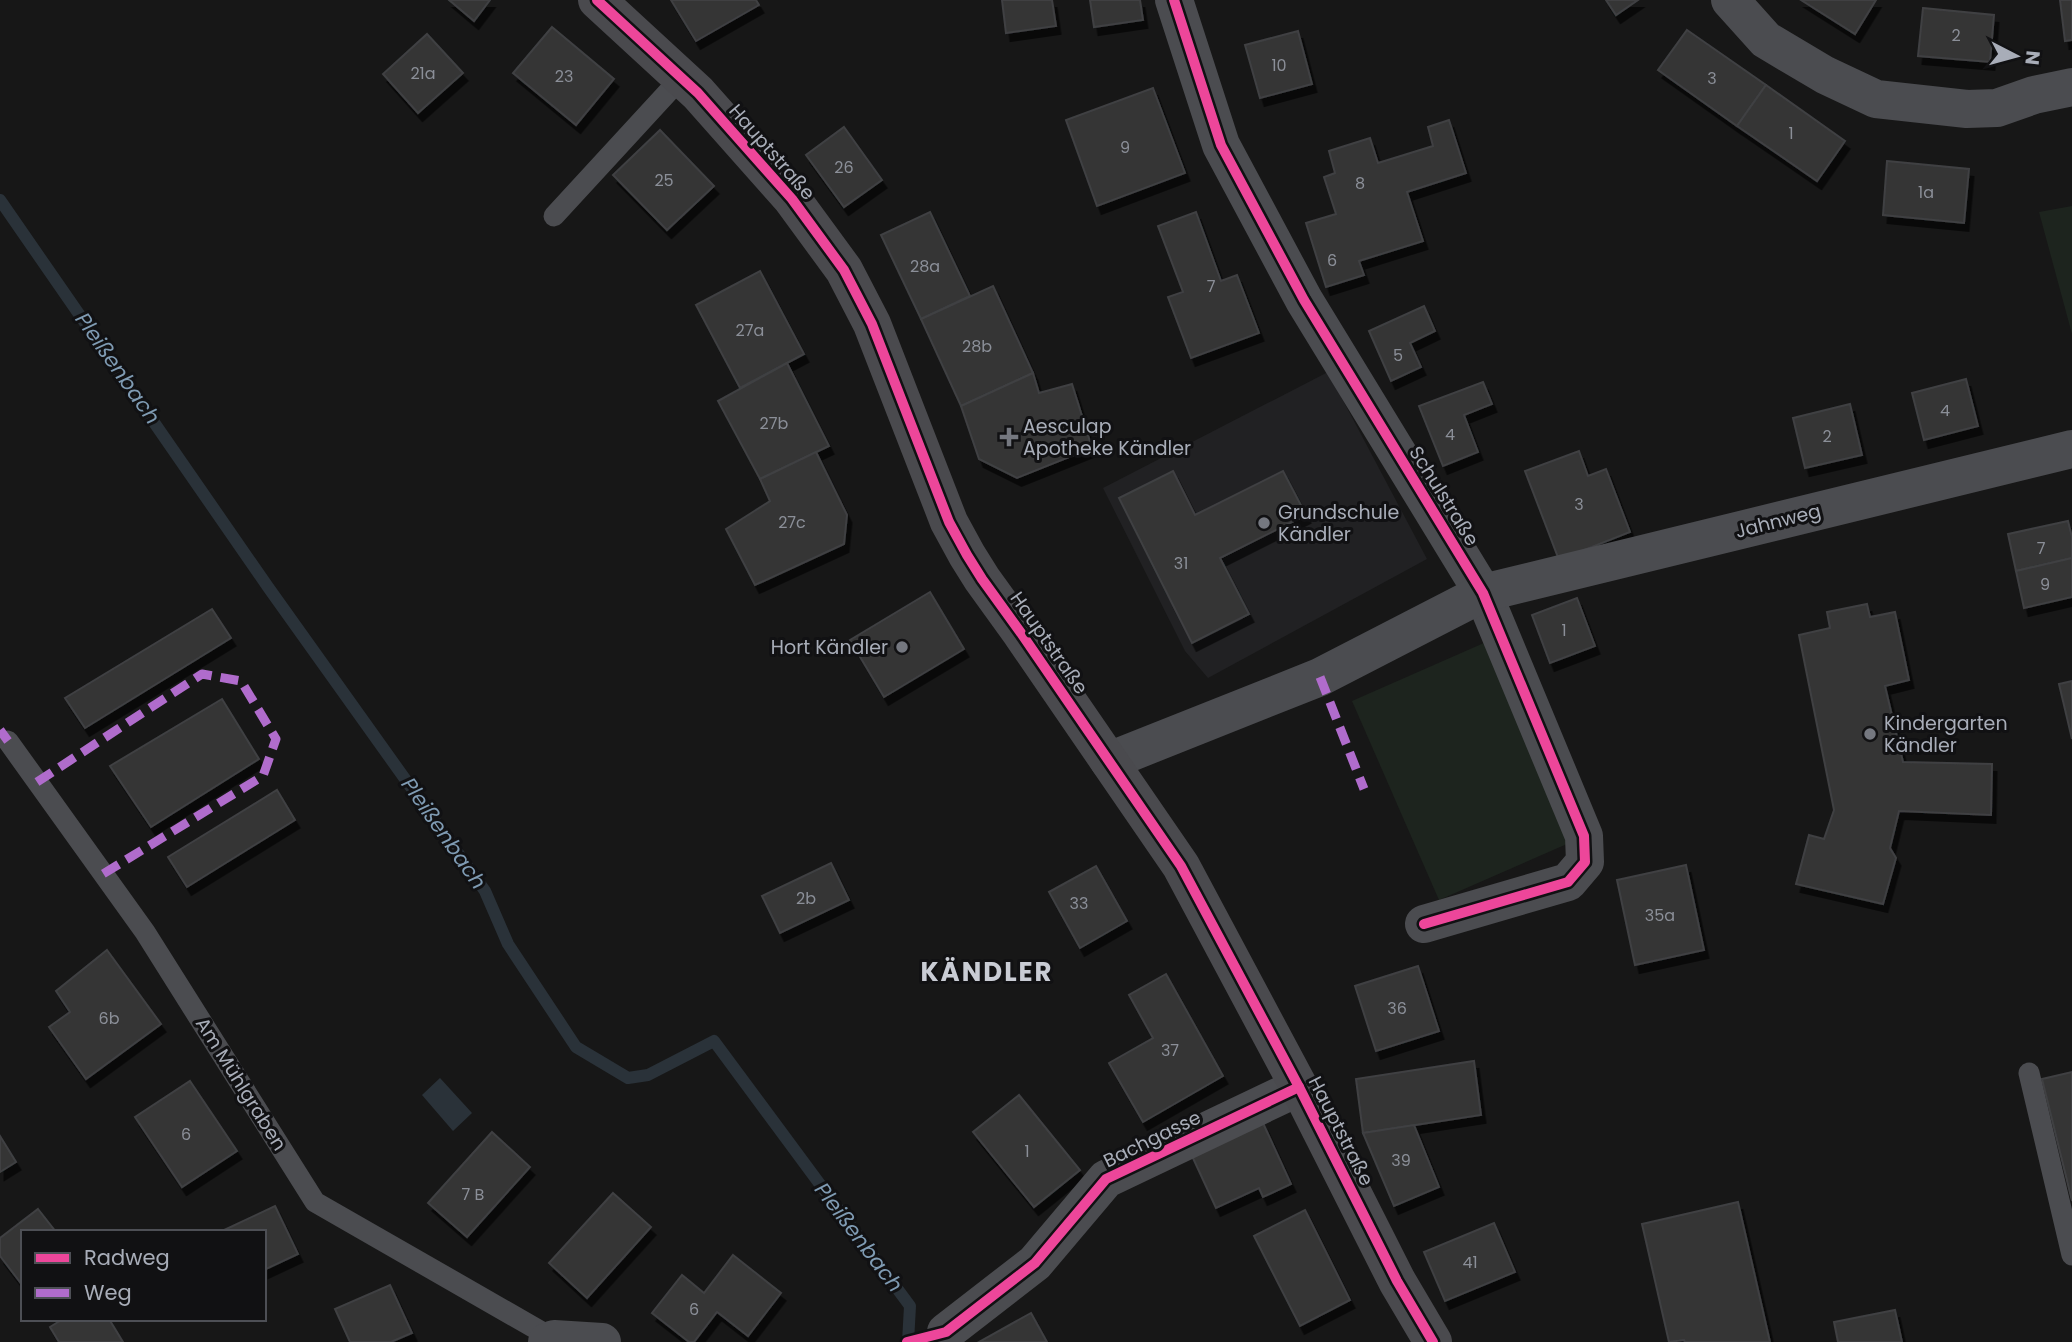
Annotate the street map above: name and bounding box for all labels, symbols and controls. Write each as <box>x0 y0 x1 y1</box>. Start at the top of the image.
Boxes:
north arrow <box>1981 21 2051 91</box>
house number: 2 <box>1951 24 1961 47</box>
text: N <box>2018 49 2047 66</box>
house number: 10 <box>1271 54 1287 77</box>
house number: 21a <box>410 62 436 85</box>
house number: 23 <box>555 65 573 88</box>
house number: 3 <box>1707 67 1717 90</box>
street label: Hauptstraße <box>723 98 821 206</box>
house number: 1 <box>1788 122 1794 145</box>
house number: 9 <box>1120 136 1130 159</box>
house number: 26 <box>834 156 854 179</box>
house number: 25 <box>654 169 674 192</box>
house number: 8 <box>1355 172 1365 195</box>
house number: 1a <box>1918 181 1934 204</box>
house number: 6 <box>1327 249 1337 272</box>
house number: 28a <box>910 255 940 278</box>
house number: 7 <box>1207 275 1216 298</box>
water label: Pleißenbach <box>69 306 167 430</box>
house number: 27a <box>736 319 764 342</box>
house number: 28b <box>962 335 992 358</box>
house number: 5 <box>1393 344 1403 367</box>
house number: 4 <box>1940 399 1950 422</box>
house number: 27b <box>760 412 789 435</box>
place label: Aesculap Apotheke Kändler <box>1023 413 1191 462</box>
house number: 4 <box>1445 423 1455 446</box>
house number: 2 <box>1822 425 1832 448</box>
marker: Aesculap Apotheke Kändler <box>1001 429 1017 445</box>
street label: Schulstraße <box>1403 441 1485 551</box>
house number: 3 <box>1574 493 1584 516</box>
street label: Jahnweg <box>1732 497 1824 545</box>
place label: Grundschule Kändler <box>1278 499 1399 548</box>
house number: 27c <box>778 511 806 534</box>
marker: Grundschule Kändler <box>1256 515 1272 531</box>
house number: 7 <box>2037 537 2046 560</box>
house number: 31 <box>1174 552 1188 575</box>
house number: 9 <box>2040 573 2050 596</box>
street label: Hauptstraße <box>1004 586 1094 700</box>
house number: 1 <box>1561 619 1567 642</box>
place label: Hort Kändler <box>771 634 888 661</box>
marker: Hort Kändler <box>894 639 910 655</box>
place label: Kindergarten Kändler <box>1884 710 2008 759</box>
marker: Kindergarten Kändler <box>1862 726 1878 742</box>
water label: Pleißenbach <box>395 771 493 895</box>
house number: 2b <box>796 887 816 910</box>
house number: 33 <box>1070 892 1088 915</box>
house number: 35a <box>1645 904 1675 927</box>
district label: KÄNDLER <box>920 954 1054 990</box>
house number: 36 <box>1387 997 1407 1020</box>
house number: 6b <box>99 1007 120 1030</box>
street label: Am Mühlgraben <box>189 1012 293 1156</box>
house number: 37 <box>1161 1039 1179 1062</box>
street label: Hauptstraße <box>1302 1072 1380 1190</box>
street label: Bachgasse <box>1099 1104 1205 1174</box>
house number: 6 <box>181 1123 191 1146</box>
house number: 1 <box>1024 1140 1030 1163</box>
house number: 39 <box>1391 1149 1411 1172</box>
water label: Pleißenbach <box>808 1176 910 1298</box>
house number: 7 B <box>462 1183 485 1206</box>
legend <box>21 1230 266 1321</box>
text: Radweg <box>84 1243 170 1272</box>
house number: 41 <box>1462 1251 1478 1274</box>
text: Weg <box>84 1278 132 1307</box>
house number: 6 <box>689 1298 699 1321</box>

